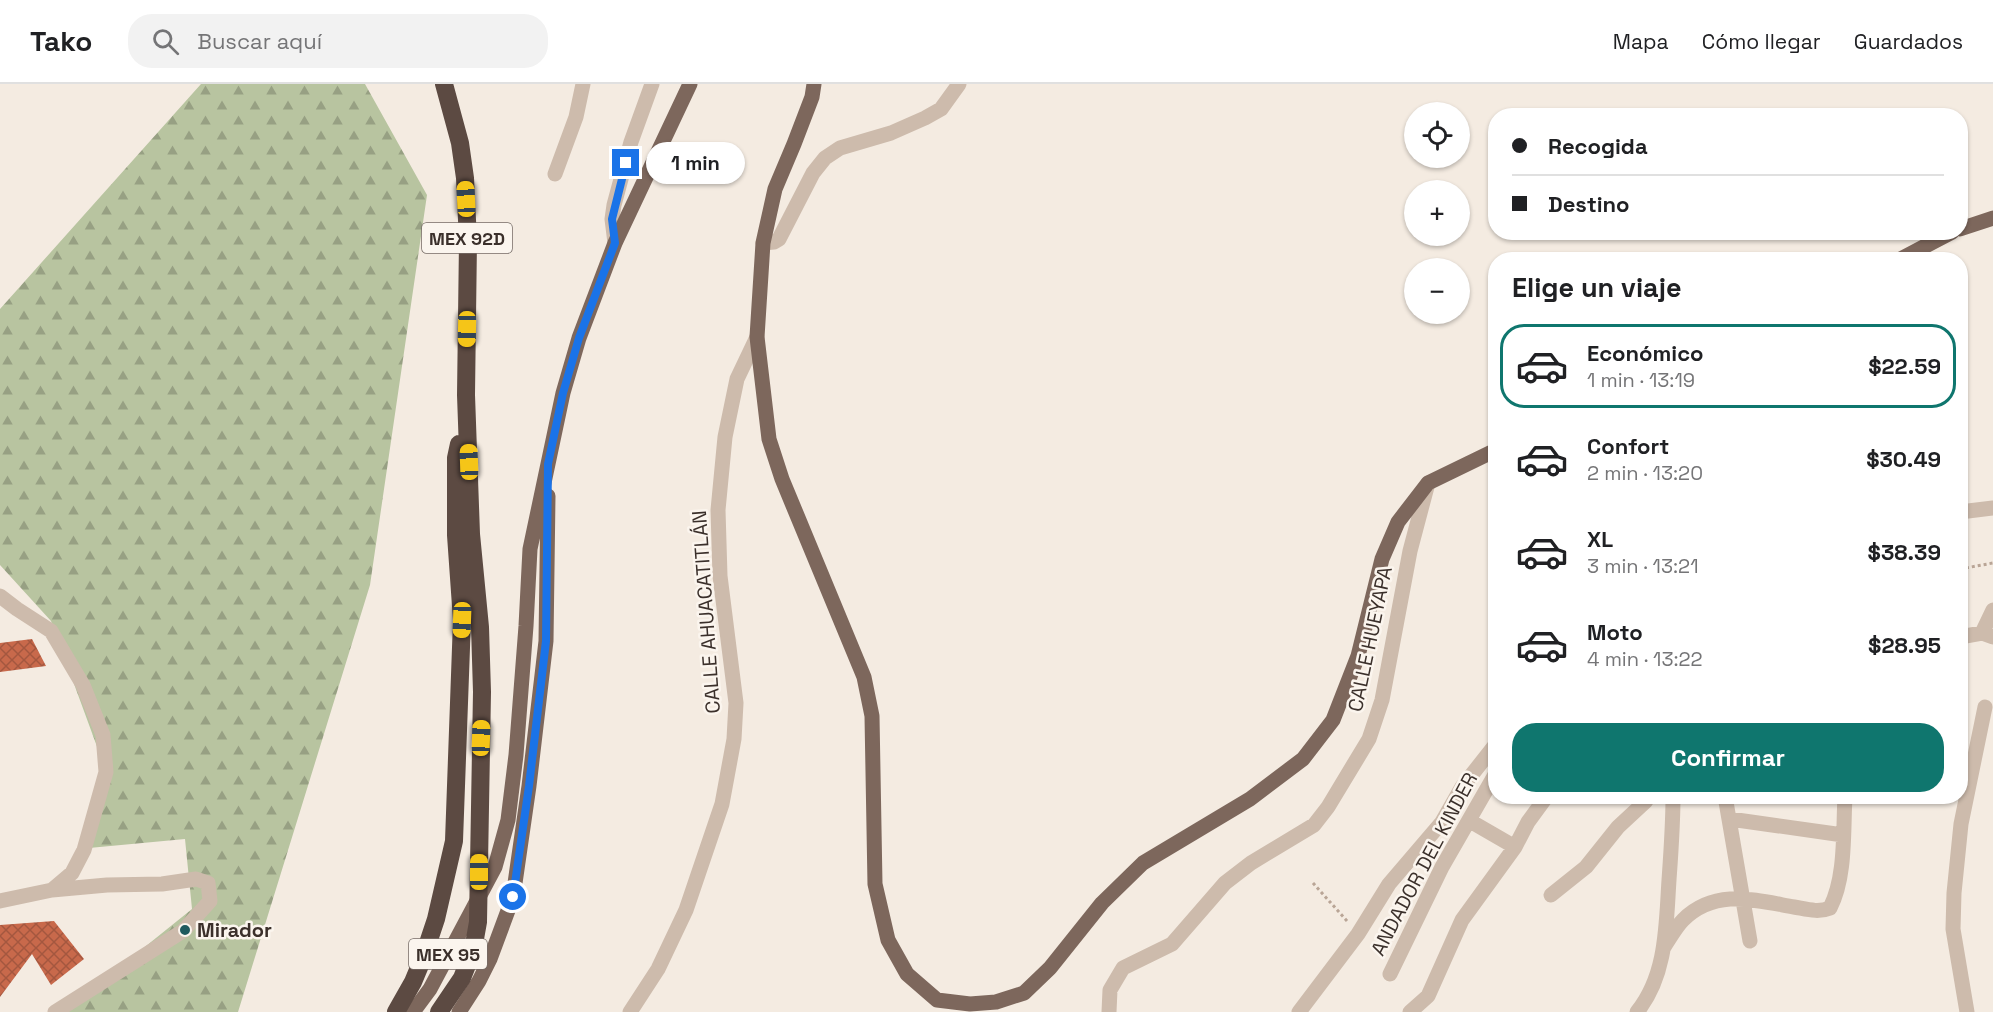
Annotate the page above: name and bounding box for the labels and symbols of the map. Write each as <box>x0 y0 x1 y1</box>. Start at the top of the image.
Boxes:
callout: 1 min <box>647 142 746 184</box>
route end <box>612 149 639 176</box>
car <box>456 181 476 217</box>
road number: MEX 92D <box>422 223 512 253</box>
car <box>458 311 476 347</box>
car <box>459 444 479 480</box>
street label: CALLE AHUACATITLÁN <box>686 510 726 714</box>
street label: CALLE HUEYAPA <box>1342 564 1398 714</box>
car <box>452 602 472 638</box>
car <box>471 720 491 756</box>
street label: ANDADOR DEL KINDER <box>1365 768 1483 960</box>
car <box>470 854 488 890</box>
route start <box>499 883 526 910</box>
place label: Mirador <box>197 917 272 943</box>
marker: Mirador <box>178 923 192 937</box>
road number: MEX 95 <box>409 939 487 969</box>

